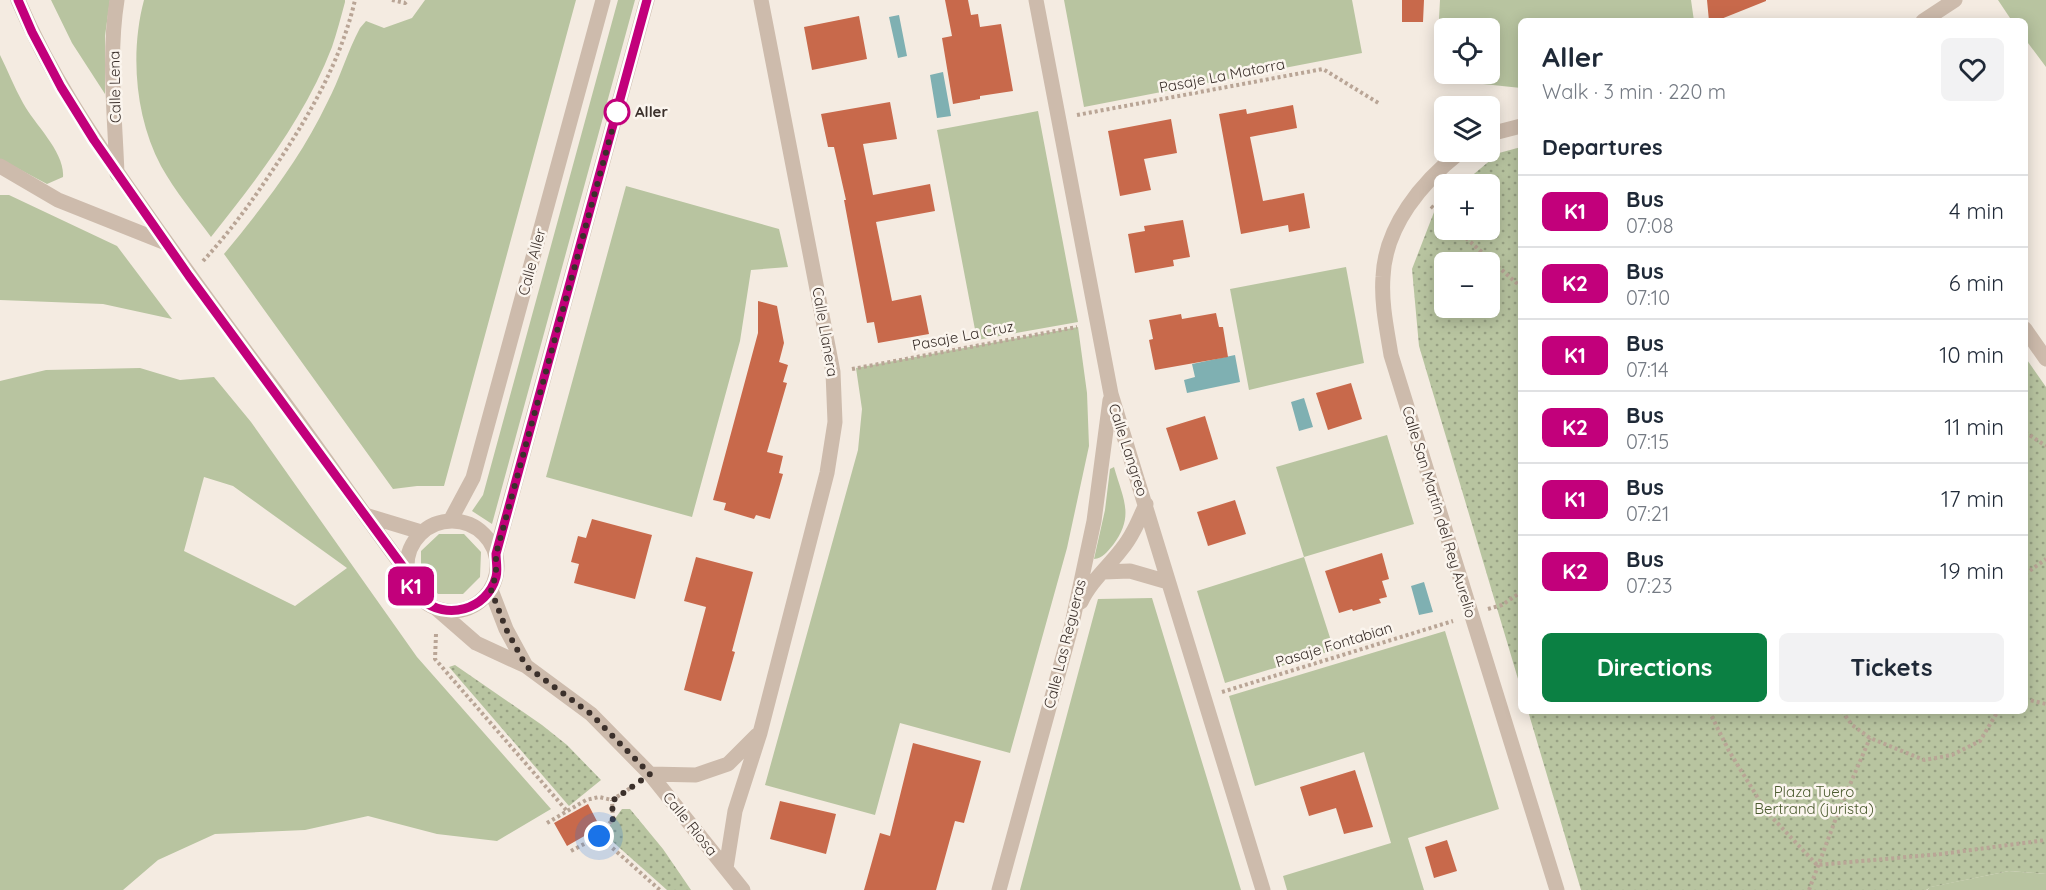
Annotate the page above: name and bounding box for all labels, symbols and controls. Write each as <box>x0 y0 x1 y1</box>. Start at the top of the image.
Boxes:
map controls <box>1434 18 1500 318</box>
button: locate <box>1434 18 1500 84</box>
button: heart <box>1941 38 2004 101</box>
text: Aller <box>1542 39 1603 74</box>
street label: Calle Lena <box>104 51 125 123</box>
street label: Pasaje La Matorra <box>1157 54 1287 97</box>
text: Walk · 3 min · 220 m <box>1542 79 1726 104</box>
button: layers <box>1434 96 1500 162</box>
marker: Aller <box>604 99 630 125</box>
place label: Aller <box>635 102 668 121</box>
text: Departures <box>1542 133 1663 161</box>
button: + <box>1434 174 1500 240</box>
text: Bus <box>1626 185 1664 213</box>
text: 4 min <box>1949 197 2004 225</box>
text: K1 <box>1564 198 1586 224</box>
text: 07:08 <box>1626 213 1674 238</box>
street label: Calle Aller <box>513 226 550 298</box>
button: − <box>1434 252 1500 318</box>
text: Bus <box>1626 257 1664 285</box>
text: 6 min <box>1949 269 2004 297</box>
text: K2 <box>1562 270 1588 296</box>
text: 07:10 <box>1626 285 1670 310</box>
street label: Calle Llanera <box>808 286 843 378</box>
street label: Pasaje La Cruz <box>910 316 1015 355</box>
text: Bus <box>1626 329 1664 357</box>
text: 10 min <box>1939 341 2004 369</box>
text: K1 <box>1564 342 1586 368</box>
text: 07:14 <box>1626 357 1668 382</box>
street label: Calle Langreo <box>1105 401 1152 499</box>
text: Bus <box>1626 401 1664 429</box>
street label: Calle San Martín del Rey Aurelio <box>1398 404 1481 620</box>
text: 11 min <box>1944 413 2004 441</box>
text: K2 <box>1562 414 1588 440</box>
text: 07:15 <box>1626 429 1669 454</box>
text: Bus <box>1626 473 1664 501</box>
text: 17 min <box>1941 485 2004 513</box>
text: K1 <box>1564 486 1586 512</box>
text: 07:21 <box>1626 501 1669 526</box>
text: Bus <box>1626 545 1664 573</box>
text: 19 min <box>1940 557 2004 585</box>
text: K2 <box>1562 558 1588 584</box>
line badge: K1 <box>384 566 438 606</box>
text: K1 <box>400 573 422 599</box>
text: 07:23 <box>1626 573 1672 598</box>
street label: Calle Las Regueras <box>1039 577 1090 711</box>
street label: Pasaje Fontabian <box>1273 618 1395 671</box>
button: Directions <box>1542 633 1767 702</box>
button: Tickets <box>1779 633 2004 702</box>
park label: Plaza Tuero Bertrand (jurista) <box>1754 782 1874 818</box>
street label: Calle Riosa <box>659 788 722 859</box>
your location <box>584 821 614 851</box>

